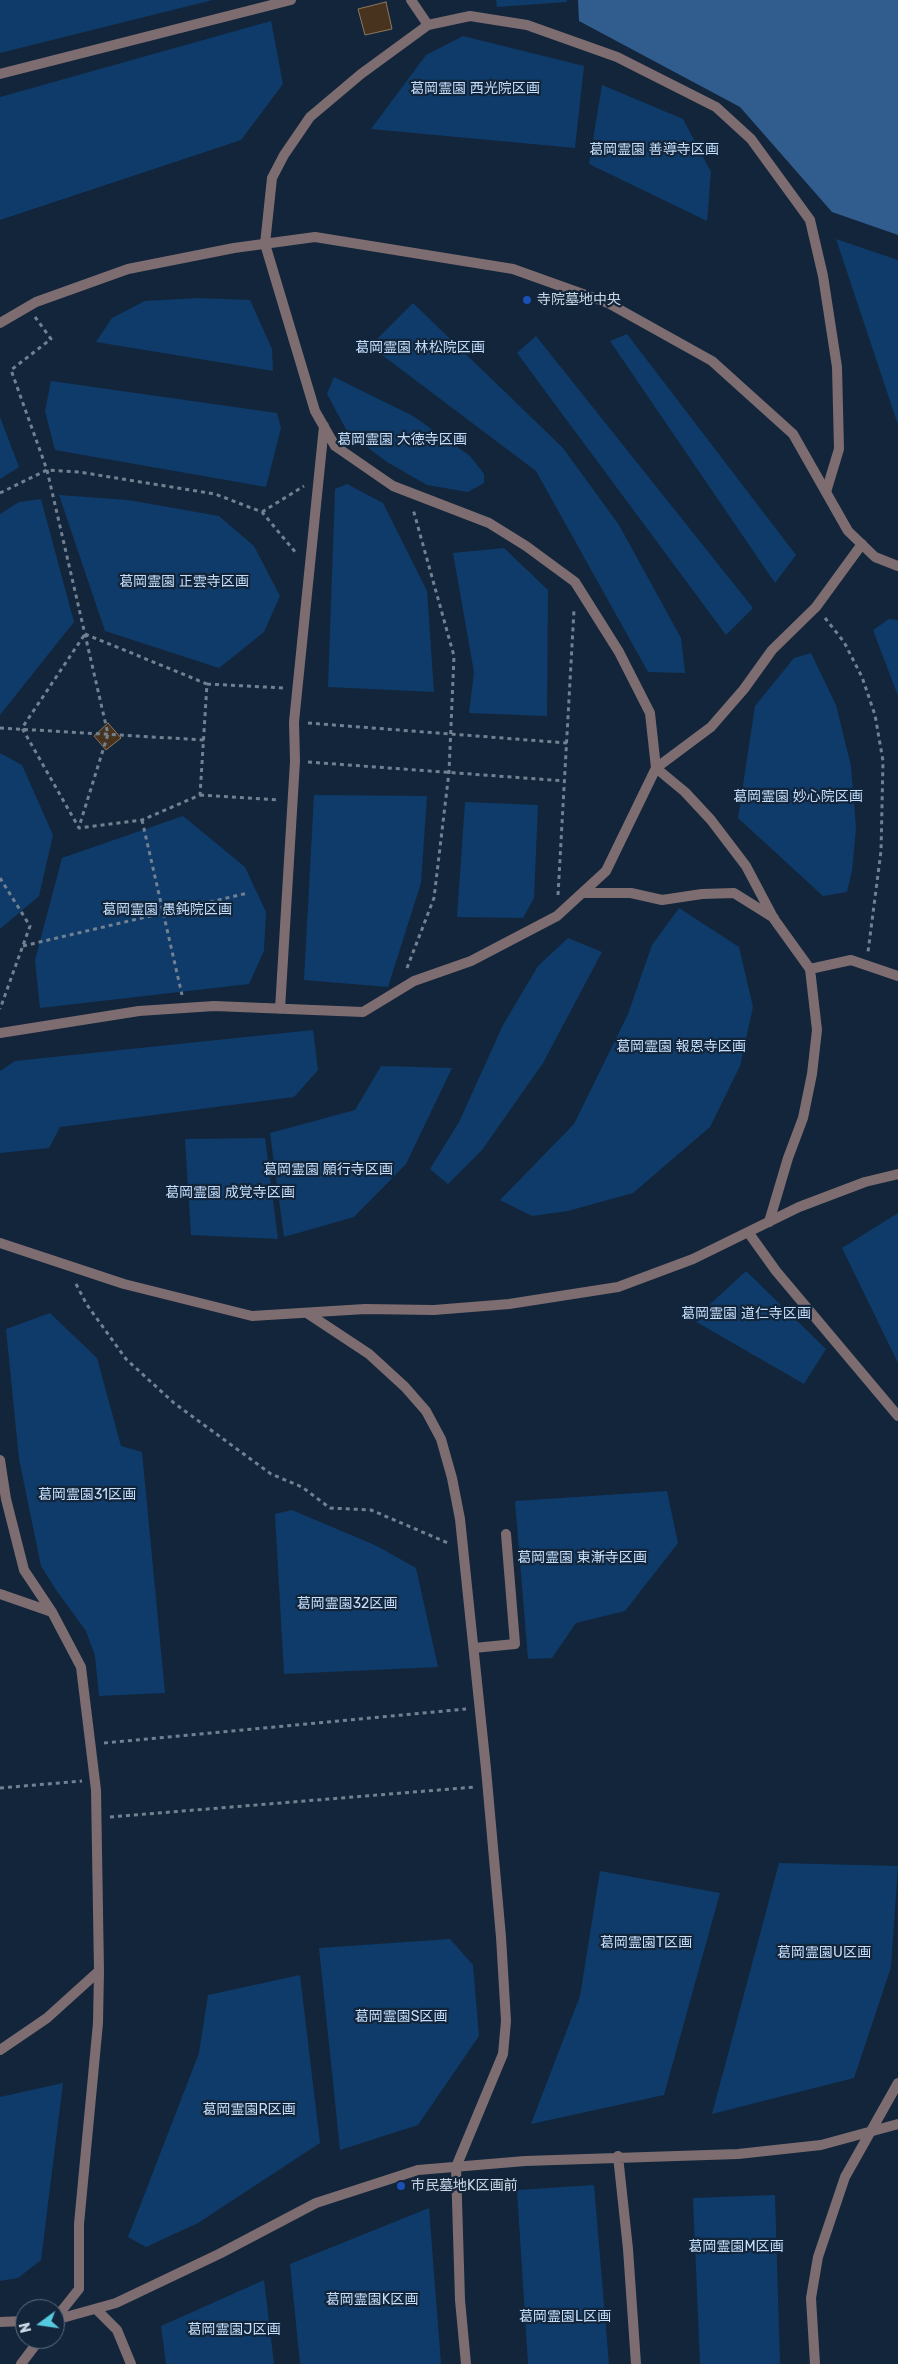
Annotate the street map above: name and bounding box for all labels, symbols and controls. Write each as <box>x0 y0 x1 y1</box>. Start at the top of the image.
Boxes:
park label: 葛岡霊園 西光院区画 <box>410 81 540 97</box>
park label: 葛岡霊園 善導寺区画 <box>589 142 719 158</box>
place label: 寺院墓地中央 <box>537 292 621 308</box>
marker: 寺院墓地中央 <box>521 294 533 306</box>
park label: 葛岡霊園 林松院区画 <box>355 340 485 356</box>
park label: 葛岡霊園 大徳寺区画 <box>337 432 467 448</box>
park label: 葛岡霊園 正雲寺区画 <box>119 574 249 590</box>
park label: 葛岡霊園 妙心院区画 <box>733 789 863 805</box>
park label: 葛岡霊園 愚鈍院区画 <box>102 902 232 918</box>
park label: 葛岡霊園 報恩寺区画 <box>616 1039 746 1055</box>
park label: 葛岡霊園 願行寺区画 <box>263 1162 393 1178</box>
park label: 葛岡霊園 成覚寺区画 <box>165 1185 295 1201</box>
park label: 葛岡霊園 道仁寺区画 <box>681 1306 811 1322</box>
park label: 葛岡霊園31区画 <box>38 1487 136 1503</box>
park label: 葛岡霊園 東漸寺区画 <box>517 1550 647 1566</box>
park label: 葛岡霊園32区画 <box>297 1596 397 1612</box>
park label: 葛岡霊園T区画 <box>600 1935 692 1951</box>
park label: 葛岡霊園U区画 <box>777 1945 871 1961</box>
park label: 葛岡霊園S区画 <box>355 2009 447 2025</box>
park label: 葛岡霊園R区画 <box>202 2102 296 2118</box>
place label: 市民墓地K区画前 <box>411 2178 517 2194</box>
marker: 市民墓地K区画前 <box>395 2180 407 2192</box>
park label: 葛岡霊園M区画 <box>688 2239 784 2255</box>
park label: 葛岡霊園K区画 <box>326 2292 418 2308</box>
north arrow <box>15 2299 65 2349</box>
park label: 葛岡霊園L区画 <box>519 2309 611 2325</box>
text: N <box>16 2321 35 2334</box>
park label: 葛岡霊園J区画 <box>188 2322 280 2338</box>

